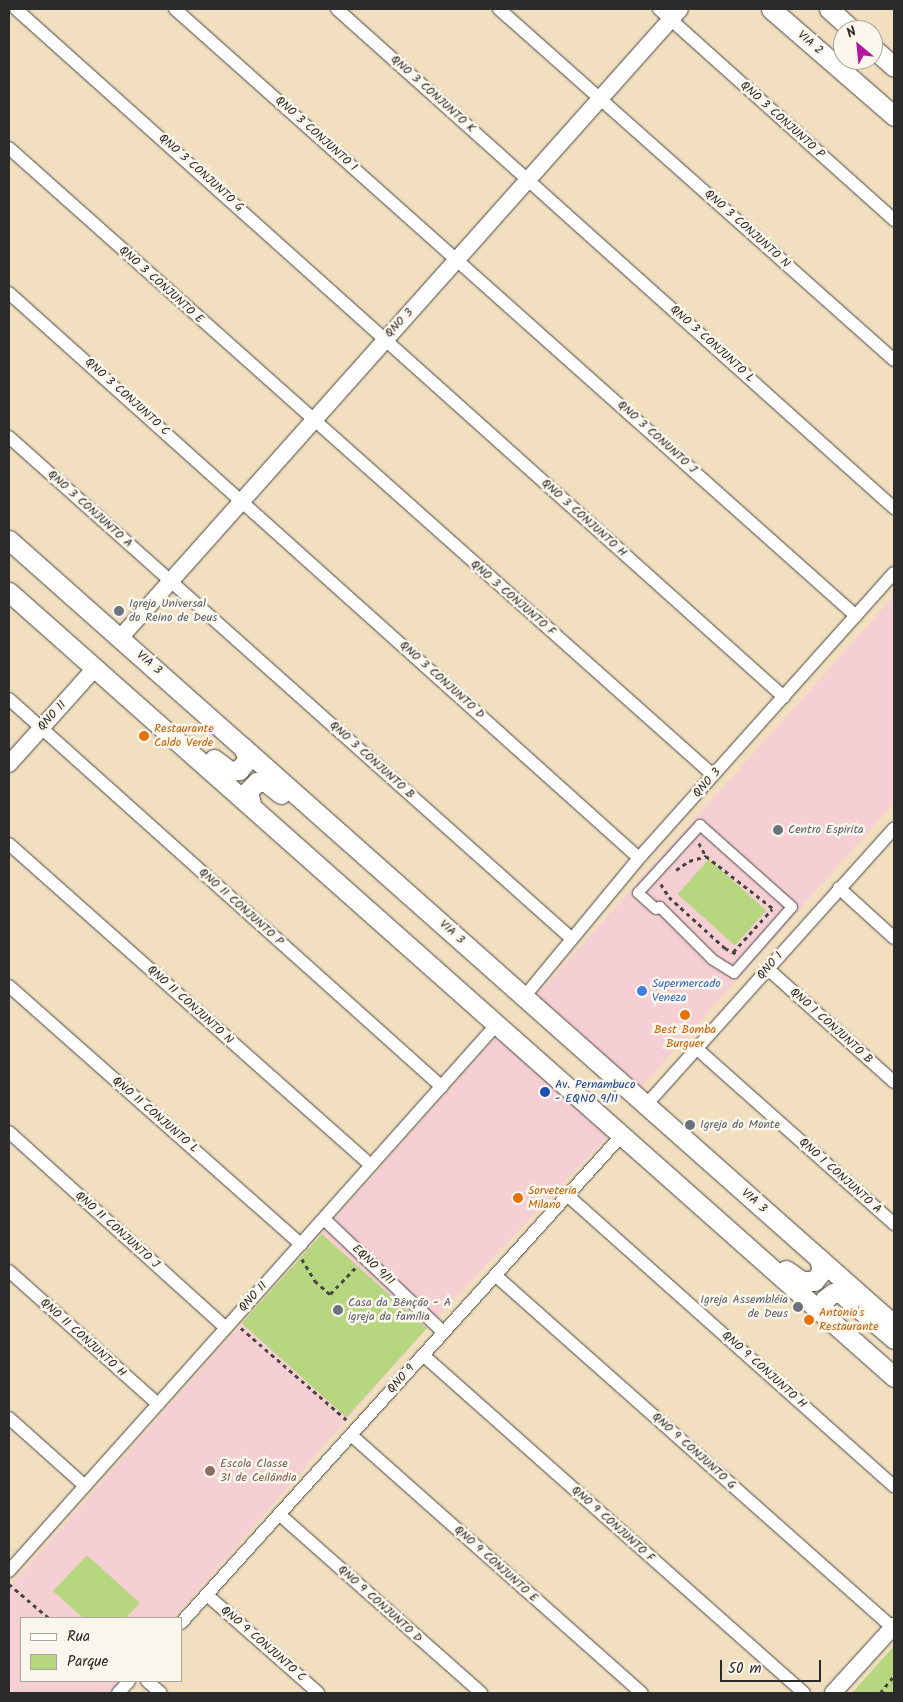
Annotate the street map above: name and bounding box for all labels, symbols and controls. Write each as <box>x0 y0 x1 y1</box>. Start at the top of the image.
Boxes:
north arrow <box>833 20 883 70</box>
text: N <box>842 21 860 44</box>
street label: VIA 2 <box>794 28 826 58</box>
street label: QNO 3 CONJUNTO K <box>388 52 478 136</box>
street label: QNO 3 CONJUNTO P <box>737 78 827 162</box>
street label: QNO 3 CONJUNTO I <box>272 93 360 175</box>
street label: QNO 3 CONJUNTO G <box>156 131 246 215</box>
street label: QNO 3 CONJUNTO N <box>701 187 793 271</box>
street label: QNO 3 CONJUNTO E <box>116 243 206 327</box>
street label: QNO 3 CONJUNTO L <box>667 302 757 386</box>
street label: QNO 3 <box>382 305 416 341</box>
street label: QNO 3 CONJUNTO C <box>82 355 172 439</box>
street label: QNO 3 CONUNTO J <box>614 398 700 476</box>
street label: QNO 3 CONJUNTO A <box>45 467 135 551</box>
street label: QNO 3 CONJUNTO H <box>538 476 630 560</box>
street label: QNO 3 CONJUNTO F <box>467 557 559 639</box>
place label: Igreja Universal do Reino de Deus <box>129 597 217 625</box>
marker: Igreja Universal do Reino de Deus <box>113 605 125 617</box>
street label: QNO 3 CONJUNTO D <box>396 638 488 722</box>
street label: VIA 3 <box>133 648 165 678</box>
street label: QNO 11 <box>35 698 69 734</box>
street label: QNO 3 CONJUNTO B <box>327 718 417 802</box>
place label: Restaurante Caldo Verde <box>154 722 214 750</box>
marker: Restaurante Caldo Verde <box>138 730 150 742</box>
street label: QNO 3 <box>690 765 724 801</box>
place label: Centro Espirita <box>788 823 864 837</box>
marker: Centro Espirita <box>772 824 784 836</box>
street label: QNO 11 CONJUNTO P <box>196 865 286 949</box>
street label: VIA 3 <box>436 917 468 947</box>
street label: QNO 1 <box>754 949 786 983</box>
street label: QNO 11 CONJUNTO N <box>144 963 236 1047</box>
place label: Supermercado Veneza <box>652 977 721 1005</box>
marker: Supermercado Veneza <box>636 985 648 997</box>
street label: QNO 1 CONJUNTO B <box>787 985 875 1067</box>
marker: Best Bomba Burguer <box>679 1009 691 1021</box>
place label: Best Bomba Burguer <box>654 1023 716 1051</box>
street label: QNO 11 CONJUNTO L <box>109 1074 201 1156</box>
place label: Av. Pernambuco - EQNO 9/11 <box>555 1078 635 1106</box>
marker: Av. Pernambuco - EQNO 9/11 <box>539 1086 551 1098</box>
place label: Igreja do Monte <box>700 1118 780 1132</box>
marker: Igreja do Monte <box>684 1119 696 1131</box>
street label: QNO 1 CONJUNTO A <box>796 1135 884 1217</box>
place label: Sorveteria Milano <box>528 1184 577 1212</box>
street label: VIA 3 <box>738 1186 770 1216</box>
street label: QNO 11 CONJUNTO J <box>72 1188 162 1272</box>
marker: Sorveteria Milano <box>512 1192 524 1204</box>
street label: EQNO 9/11 <box>349 1242 397 1288</box>
street label: QNO 11 <box>236 1279 270 1315</box>
place label: Igreja Assembléia de Deus <box>700 1293 788 1321</box>
street label: QNO 11 CONJUNTO H <box>37 1296 129 1380</box>
place label: Casa da Bênção - A igreja da família <box>348 1296 451 1324</box>
marker: Igreja Assembléia de Deus <box>792 1301 804 1313</box>
marker: Casa da Bênção - A igreja da família <box>332 1304 344 1316</box>
place label: Antonio's Restaurante <box>819 1306 879 1334</box>
marker: Antonio's Restaurante <box>803 1314 815 1326</box>
street label: QNO 9 CONJUNTO H <box>719 1328 809 1412</box>
street label: QNO 9 <box>384 1362 418 1396</box>
street label: QNO 9 CONJUNTO G <box>649 1409 739 1493</box>
place label: Escola Classe 31 de Ceilândia <box>220 1457 297 1485</box>
marker: Escola Classe 31 de Ceilândia <box>204 1465 216 1477</box>
street label: QNO 9 CONJUNTO F <box>568 1483 658 1565</box>
street label: QNO 9 CONJUNTO E <box>451 1523 541 1605</box>
street label: QNO 9 CONJUNTO D <box>335 1562 425 1646</box>
street label: QNO 9 CONJUNTO C <box>218 1603 308 1685</box>
legend <box>20 1617 182 1682</box>
text: Rua <box>67 1625 90 1649</box>
text: Parque <box>67 1650 108 1674</box>
scale bar <box>723 1650 824 1682</box>
text: 50 m <box>728 1657 762 1681</box>

